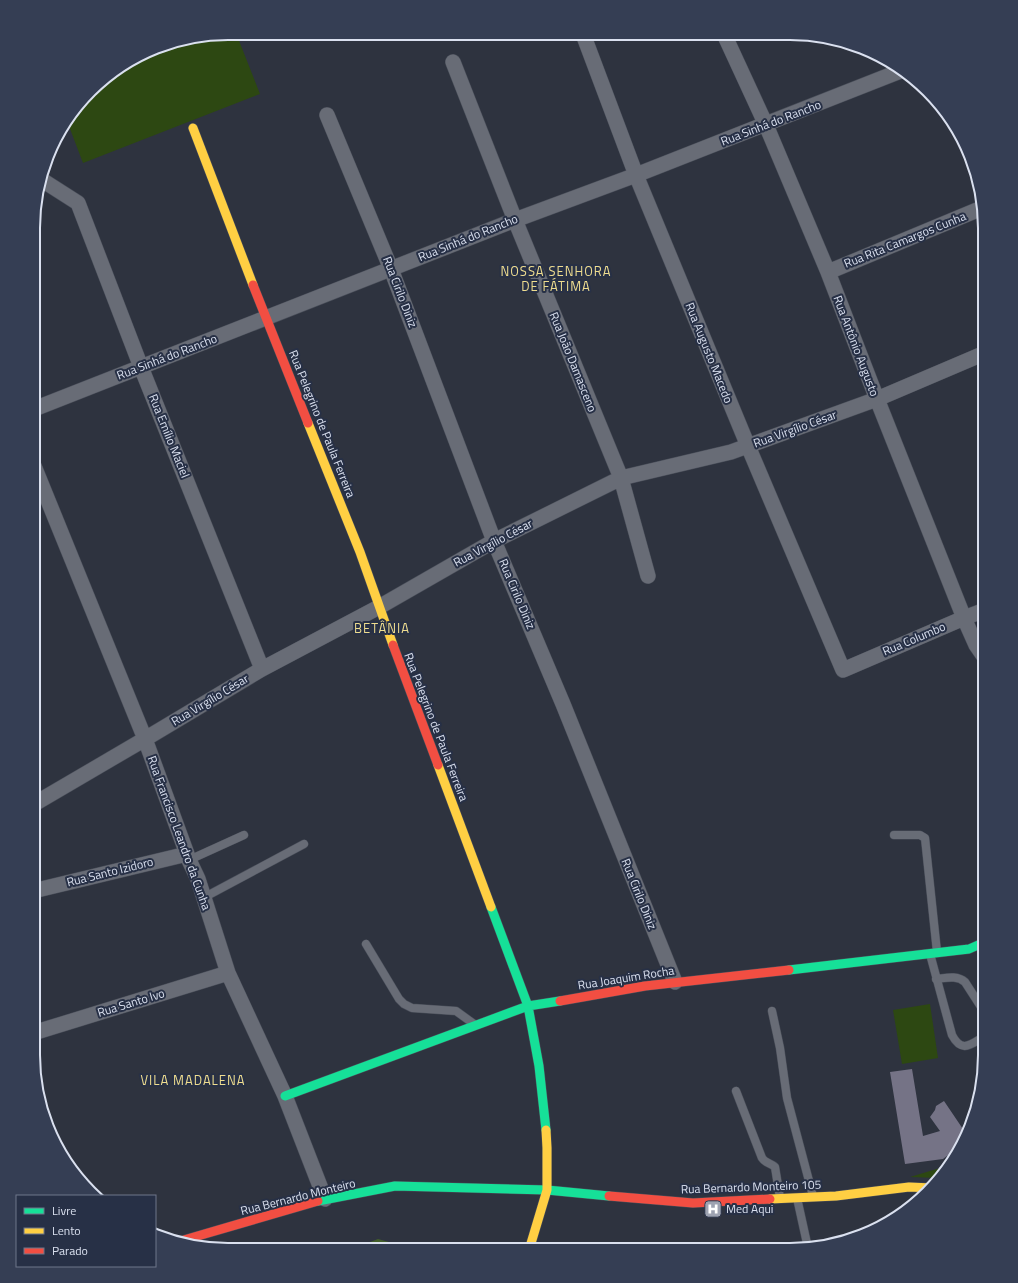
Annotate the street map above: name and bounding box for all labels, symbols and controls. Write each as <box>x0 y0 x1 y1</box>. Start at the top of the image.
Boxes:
street label: Rua Sinhá do Rancho <box>718 95 824 150</box>
street label: Rua Rita Camargos Cunha <box>841 206 969 273</box>
street label: Rua Sinhá do Rancho <box>415 209 521 266</box>
street label: Rua Cirilo Diniz <box>378 253 423 330</box>
district label: NOSSA SENHORA DE FÁTIMA <box>501 261 611 296</box>
street label: Rua Antônio Augusto <box>828 293 884 399</box>
street label: Rua Augusto Macedo <box>681 300 738 406</box>
street label: Rua João Damasceno <box>545 309 602 415</box>
street label: Rua Sinhá do Rancho <box>114 329 220 384</box>
street label: Rua Pelegrino de Paula Ferreira <box>284 347 361 501</box>
street label: Rua Emílio Maciel <box>144 391 195 481</box>
street label: Rua Virgílio César <box>750 405 839 452</box>
street label: Rua Virgílio César <box>450 514 536 571</box>
street label: Rua Cirilo Diniz <box>494 556 541 632</box>
street label: Rua Columbo <box>879 617 948 660</box>
district label: BETÂNIA <box>354 618 410 638</box>
street label: Rua Pelegrino de Paula Ferreira <box>399 650 474 804</box>
street label: Rua Virgílio César <box>167 669 252 730</box>
street label: Rua Francisco Leandro da Cunha <box>143 753 216 913</box>
street label: Rua Santo Izidoro <box>65 852 155 891</box>
street label: Rua Cirilo Diniz <box>617 855 662 932</box>
street label: Rua Joaquim Rocha <box>576 961 676 995</box>
street label: Rua Santo Ivo <box>95 983 167 1022</box>
district label: VILA MADALENA <box>140 1070 246 1090</box>
street label: Rua Bernardo Monteiro <box>238 1173 357 1220</box>
street label: Rua Bernardo Monteiro 105 <box>680 1175 822 1198</box>
legend <box>16 1195 156 1267</box>
hospital icon: Med Aqui <box>703 1199 723 1219</box>
place label: Med Aqui <box>726 1199 773 1218</box>
text: Livre <box>52 1201 76 1220</box>
text: Lento <box>52 1221 81 1240</box>
text: Parado <box>52 1241 88 1260</box>

